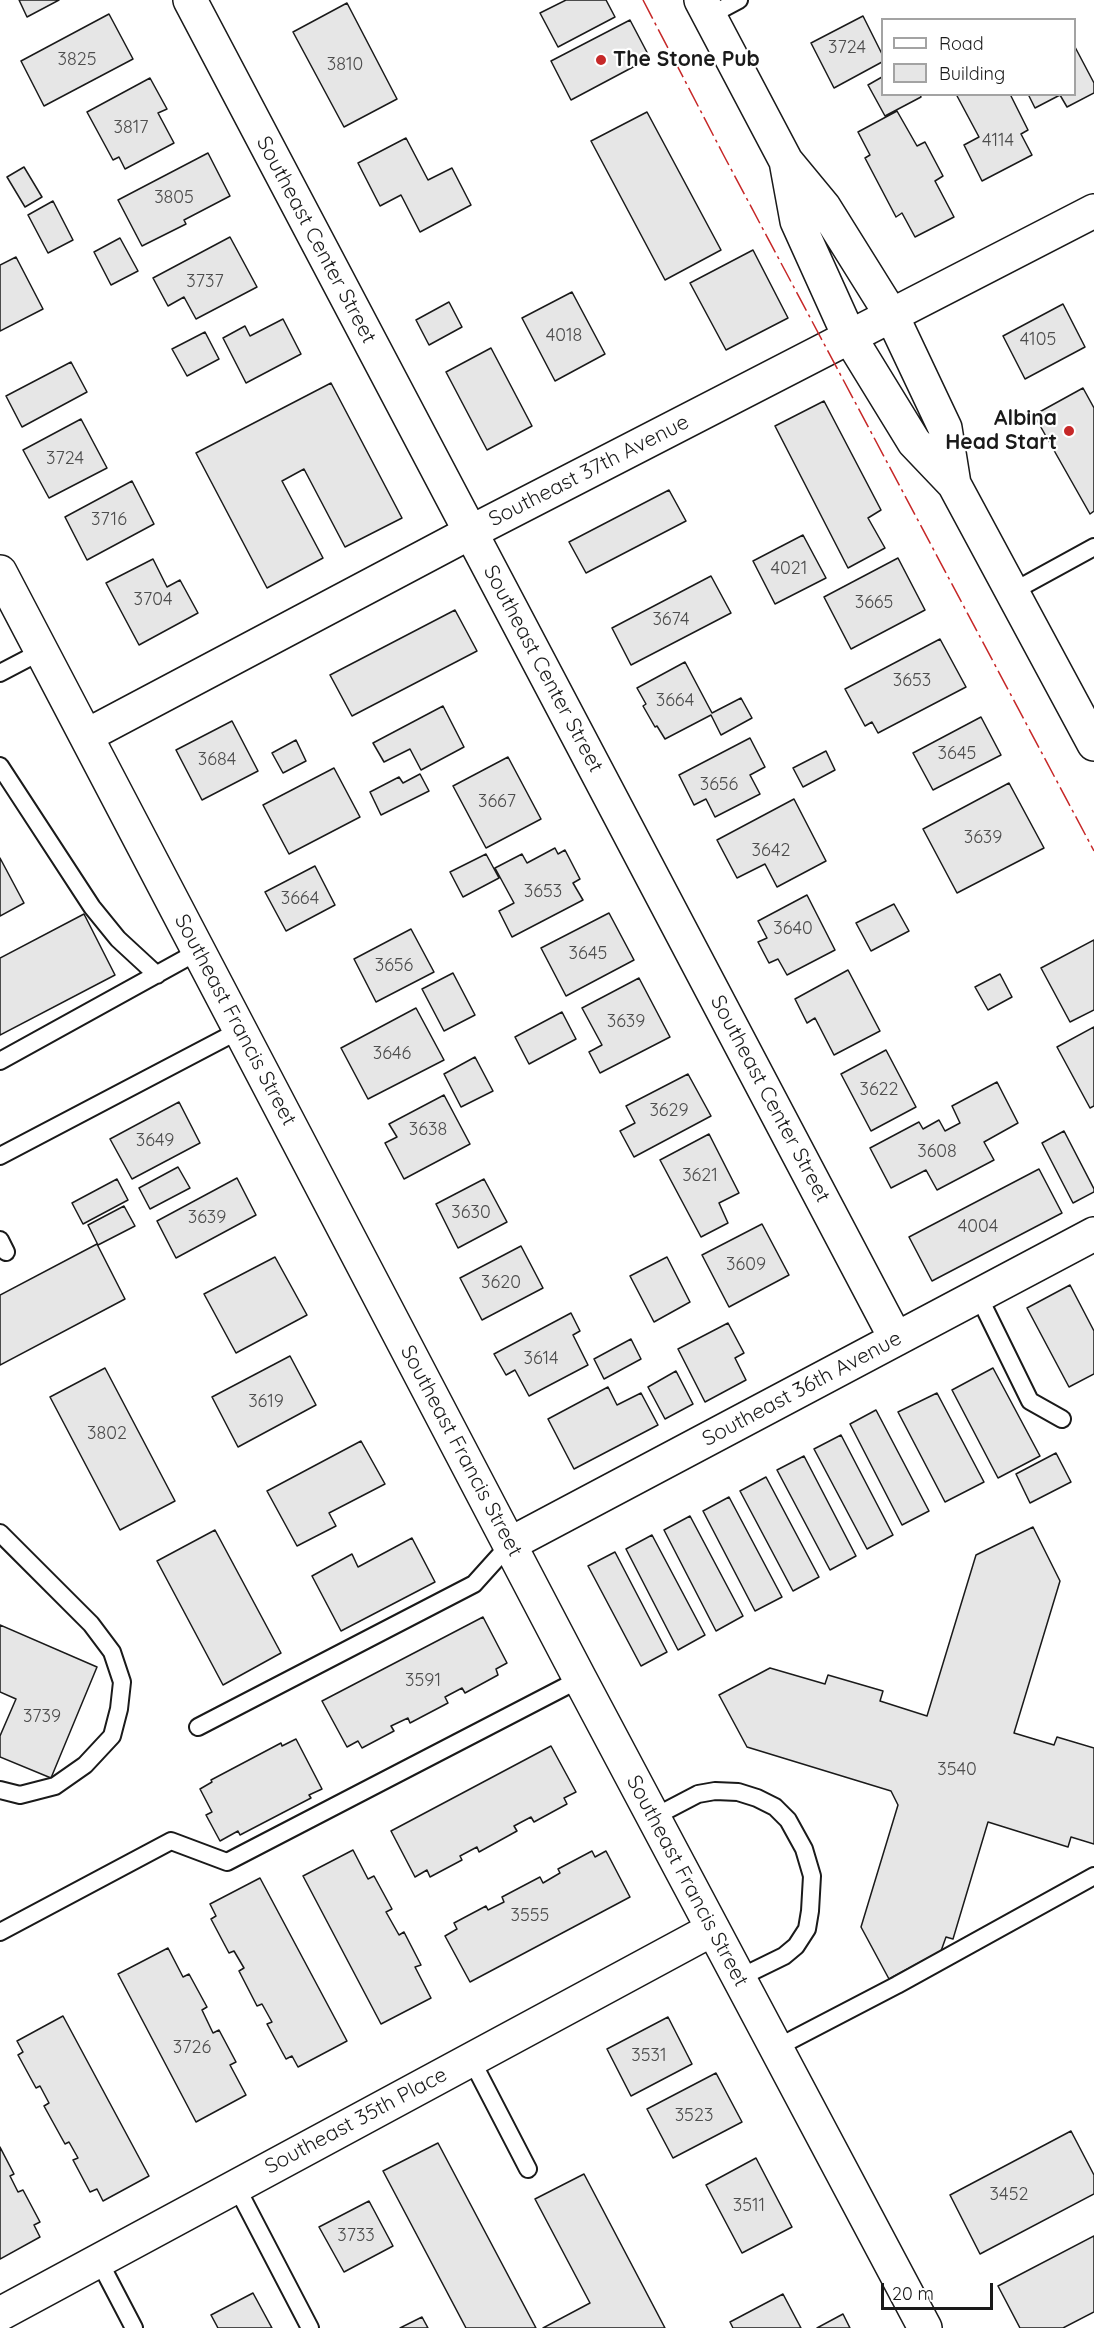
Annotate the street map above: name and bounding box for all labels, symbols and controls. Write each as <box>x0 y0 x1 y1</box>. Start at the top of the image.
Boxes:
legend <box>881 18 1076 96</box>
text: Road <box>939 32 984 55</box>
house number: 3724 <box>828 37 866 59</box>
place label: The Stone Pub <box>613 47 760 73</box>
house number: 3825 <box>58 49 96 71</box>
marker: The Stone Pub <box>594 53 608 67</box>
house number: 3810 <box>327 54 363 76</box>
text: Building <box>939 62 1005 85</box>
house number: 3817 <box>113 117 149 139</box>
house number: 4114 <box>982 130 1014 152</box>
street label: Southeast Center Street <box>251 132 381 348</box>
house number: 3805 <box>154 187 194 209</box>
house number: 3737 <box>186 271 224 293</box>
house number: 4018 <box>546 325 582 347</box>
house number: 4105 <box>1020 329 1056 351</box>
place label: Albina Head Start <box>945 406 1057 456</box>
street label: Southeast 37th Avenue <box>485 410 693 532</box>
marker: Albina Head Start <box>1062 424 1076 438</box>
house number: 3724 <box>46 448 84 470</box>
house number: 3716 <box>91 509 127 531</box>
house number: 4021 <box>771 558 807 580</box>
street label: Southeast Center Street <box>478 561 608 777</box>
house number: 3704 <box>134 589 172 611</box>
house number: 3665 <box>855 592 893 614</box>
house number: 3674 <box>652 609 690 631</box>
house number: 3653 <box>893 670 931 692</box>
house number: 3664 <box>656 690 694 712</box>
house number: 3645 <box>938 743 976 765</box>
house number: 3684 <box>198 749 236 771</box>
house number: 3656 <box>700 774 738 796</box>
house number: 3667 <box>478 791 516 813</box>
house number: 3639 <box>964 827 1002 849</box>
house number: 3642 <box>752 840 790 862</box>
house number: 3653 <box>524 881 562 903</box>
house number: 3664 <box>281 888 319 910</box>
street label: Southeast Francis Street <box>169 910 301 1130</box>
house number: 3640 <box>773 918 813 940</box>
house number: 3645 <box>569 943 607 965</box>
house number: 3656 <box>375 955 413 977</box>
street label: Southeast Center Street <box>705 991 835 1207</box>
house number: 3639 <box>607 1011 645 1033</box>
house number: 3646 <box>373 1043 411 1065</box>
house number: 3622 <box>859 1079 899 1101</box>
house number: 3629 <box>649 1100 689 1122</box>
house number: 3638 <box>409 1119 447 1141</box>
house number: 3649 <box>136 1130 174 1152</box>
house number: 3608 <box>917 1141 957 1163</box>
house number: 3621 <box>682 1165 718 1187</box>
house number: 3630 <box>451 1202 491 1224</box>
house number: 3639 <box>188 1207 226 1229</box>
house number: 4004 <box>958 1216 998 1238</box>
house number: 3609 <box>726 1254 766 1276</box>
house number: 3620 <box>481 1272 521 1294</box>
street label: Southeast 36th Avenue <box>698 1326 906 1452</box>
street label: Southeast Francis Street <box>395 1341 527 1561</box>
house number: 3614 <box>524 1348 558 1370</box>
house number: 3619 <box>248 1391 284 1413</box>
house number: 3802 <box>87 1423 127 1445</box>
house number: 3591 <box>405 1670 441 1692</box>
house number: 3739 <box>23 1706 61 1728</box>
house number: 3540 <box>937 1759 977 1781</box>
street label: Southeast Francis Street <box>621 1771 753 1991</box>
house number: 3555 <box>511 1905 549 1927</box>
house number: 3726 <box>173 2037 211 2059</box>
house number: 3531 <box>631 2045 667 2067</box>
street label: Southeast 35th Place <box>261 2062 451 2180</box>
house number: 3523 <box>675 2105 713 2127</box>
house number: 3452 <box>990 2184 1028 2206</box>
house number: 3511 <box>733 2195 765 2217</box>
house number: 3733 <box>337 2225 375 2247</box>
scale bar <box>884 2271 996 2309</box>
text: 20 m <box>892 2282 934 2305</box>

